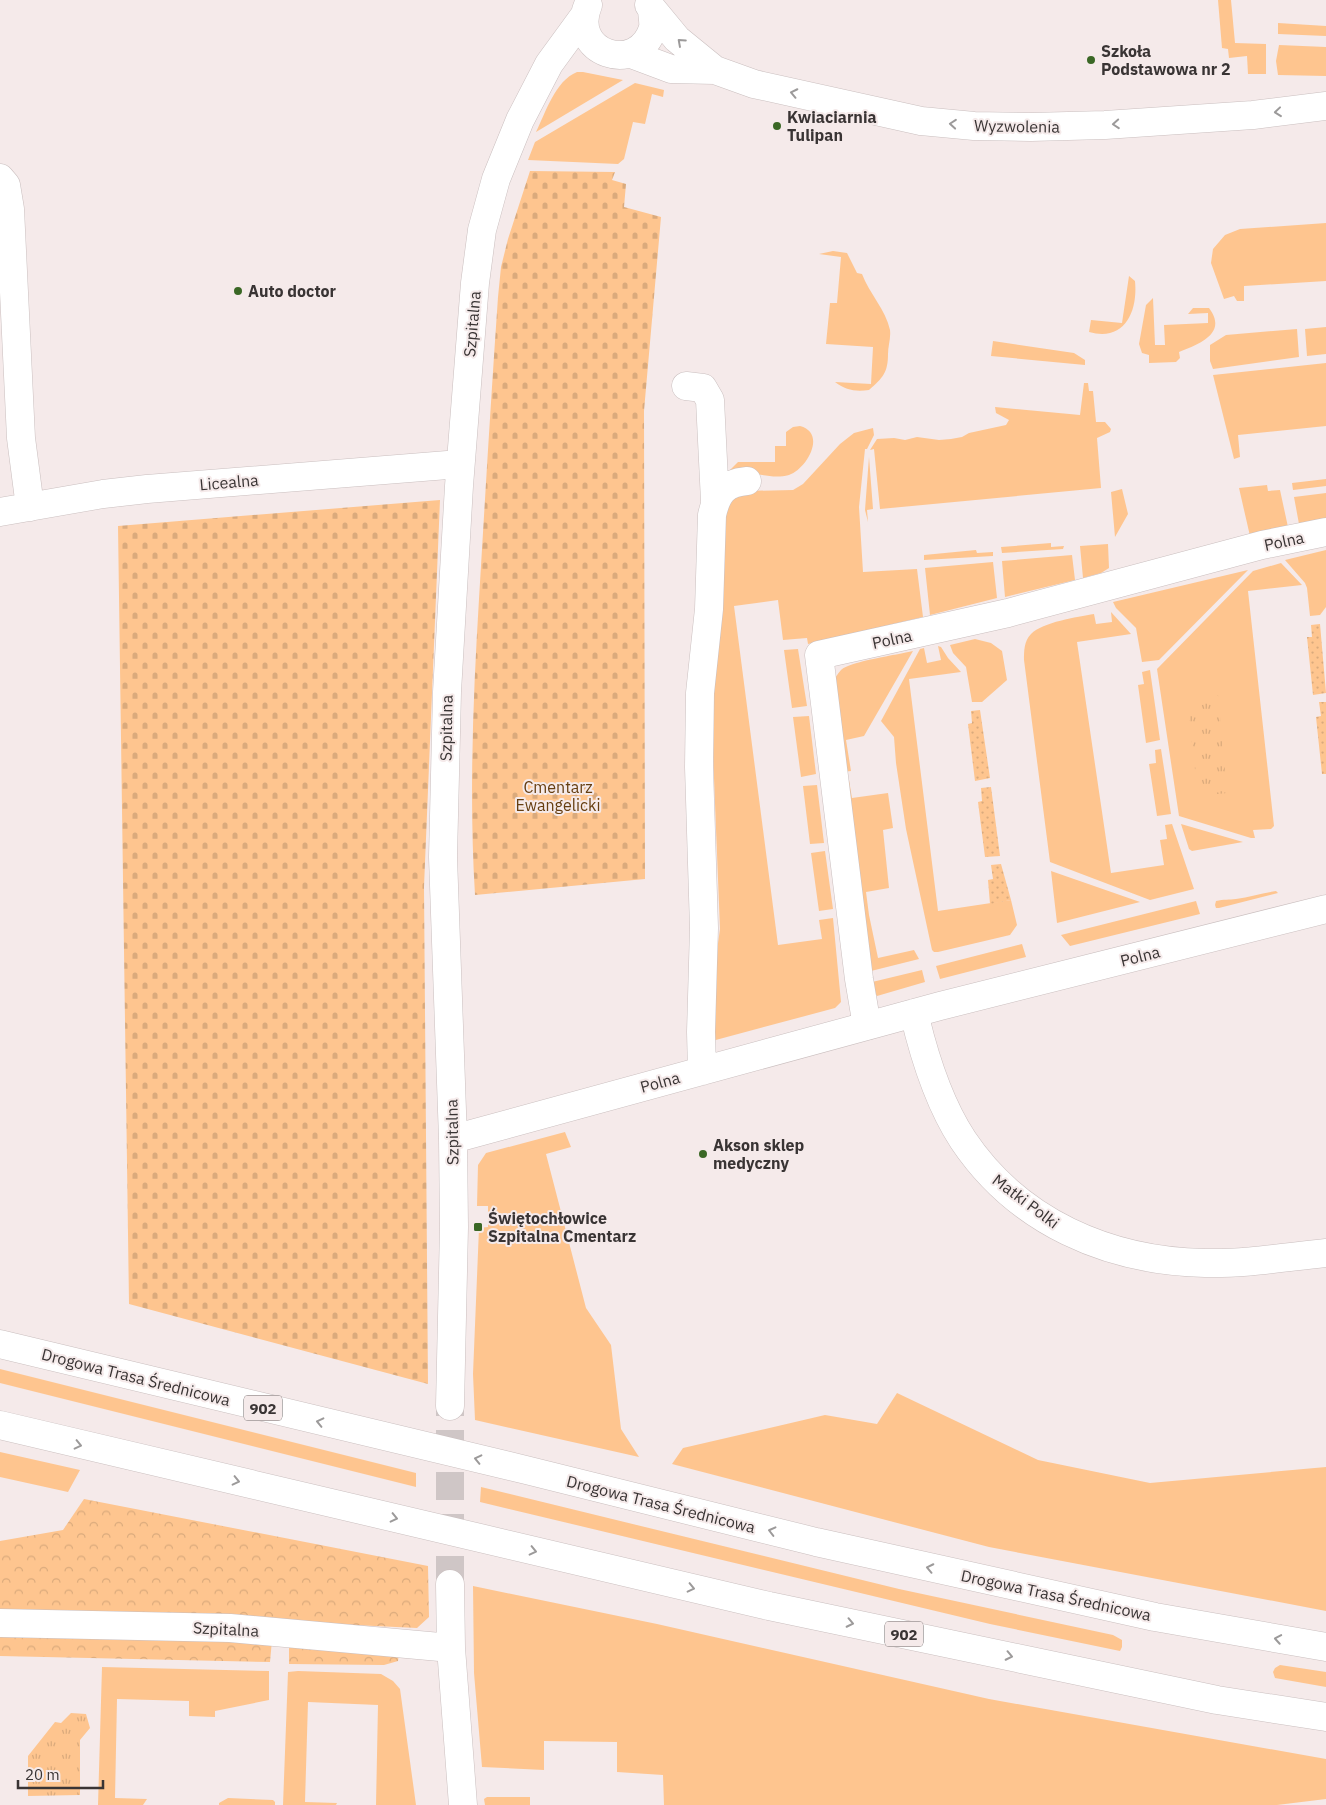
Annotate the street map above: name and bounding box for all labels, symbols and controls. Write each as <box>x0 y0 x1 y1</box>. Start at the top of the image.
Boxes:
one-way arrow <box>677 39 686 48</box>
place label: Szkoła Podstawowa nr 2 <box>1101 41 1231 79</box>
marker: Szkoła Podstawowa nr 2 <box>1085 54 1097 66</box>
one-way arrow <box>789 88 798 99</box>
one-way arrow <box>1273 106 1281 117</box>
place label: Kwiaciarnia Tulipan <box>787 107 877 145</box>
street label: Wyzwolenia <box>974 115 1060 137</box>
one-way arrow <box>1111 118 1119 129</box>
one-way arrow <box>949 119 957 130</box>
marker: Kwiaciarnia Tulipan <box>771 120 783 132</box>
place label: Auto doctor <box>248 281 336 301</box>
marker: Auto doctor <box>232 285 244 297</box>
street label: Szpitalna <box>459 290 485 358</box>
street label: Licealna <box>199 469 260 495</box>
street label: Polna <box>1262 527 1306 555</box>
street label: Polna <box>870 625 914 653</box>
street label: Szpitalna <box>435 694 457 761</box>
park label: Cmentarz Ewangelicki <box>515 777 601 815</box>
street label: Polna <box>1118 941 1162 971</box>
street label: Polna <box>638 1067 682 1097</box>
street label: Szpitalna <box>441 1098 463 1165</box>
place label: Akson sklep medyczny <box>713 1135 805 1173</box>
marker: Akson sklep medyczny <box>697 1148 709 1160</box>
street label: Matki Polki <box>989 1169 1063 1233</box>
place label: Świętochłowice Szpitalna Cmentarz <box>488 1207 636 1246</box>
marker: Świętochłowice Szpitalna Cmentarz <box>472 1221 484 1233</box>
street label: Drogowa Trasa Średnicowa <box>40 1343 233 1410</box>
road number: 902 <box>244 1396 282 1420</box>
one-way arrow <box>316 1417 325 1428</box>
one-way arrow <box>73 1439 82 1450</box>
one-way arrow <box>474 1454 483 1465</box>
street label: Drogowa Trasa Średnicowa <box>565 1470 758 1537</box>
one-way arrow <box>232 1475 241 1486</box>
one-way arrow <box>390 1512 399 1523</box>
one-way arrow <box>767 1526 776 1537</box>
one-way arrow <box>528 1545 537 1556</box>
one-way arrow <box>926 1563 935 1573</box>
street label: Drogowa Trasa Średnicowa <box>959 1564 1154 1625</box>
one-way arrow <box>687 1582 696 1593</box>
street label: Szpitalna <box>192 1617 260 1641</box>
one-way arrow <box>845 1617 854 1628</box>
road number: 902 <box>885 1622 923 1646</box>
one-way arrow <box>1274 1634 1282 1644</box>
one-way arrow <box>1004 1650 1013 1661</box>
scale bar <box>18 1758 102 1790</box>
text: 20 m <box>25 1765 60 1784</box>

